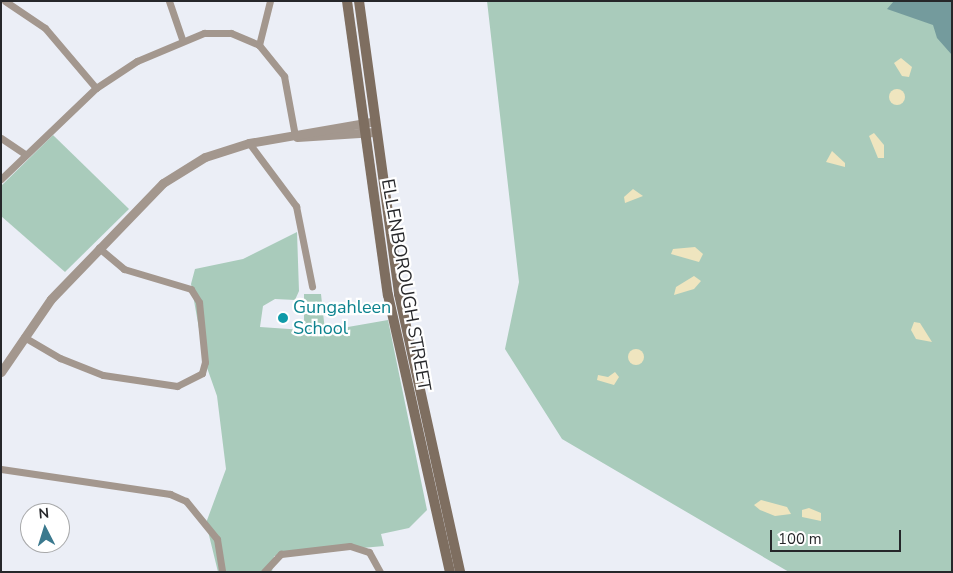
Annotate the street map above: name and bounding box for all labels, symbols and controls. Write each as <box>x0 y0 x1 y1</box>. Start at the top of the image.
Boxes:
street label: ELLENBOROUGH STREET <box>377 177 435 393</box>
place label: Gungahleen School <box>293 297 391 340</box>
marker: Gungahleen School <box>277 312 289 324</box>
north arrow <box>20 503 70 553</box>
text: N <box>38 504 50 523</box>
scale bar <box>773 520 904 552</box>
text: 100 m <box>778 529 822 549</box>

